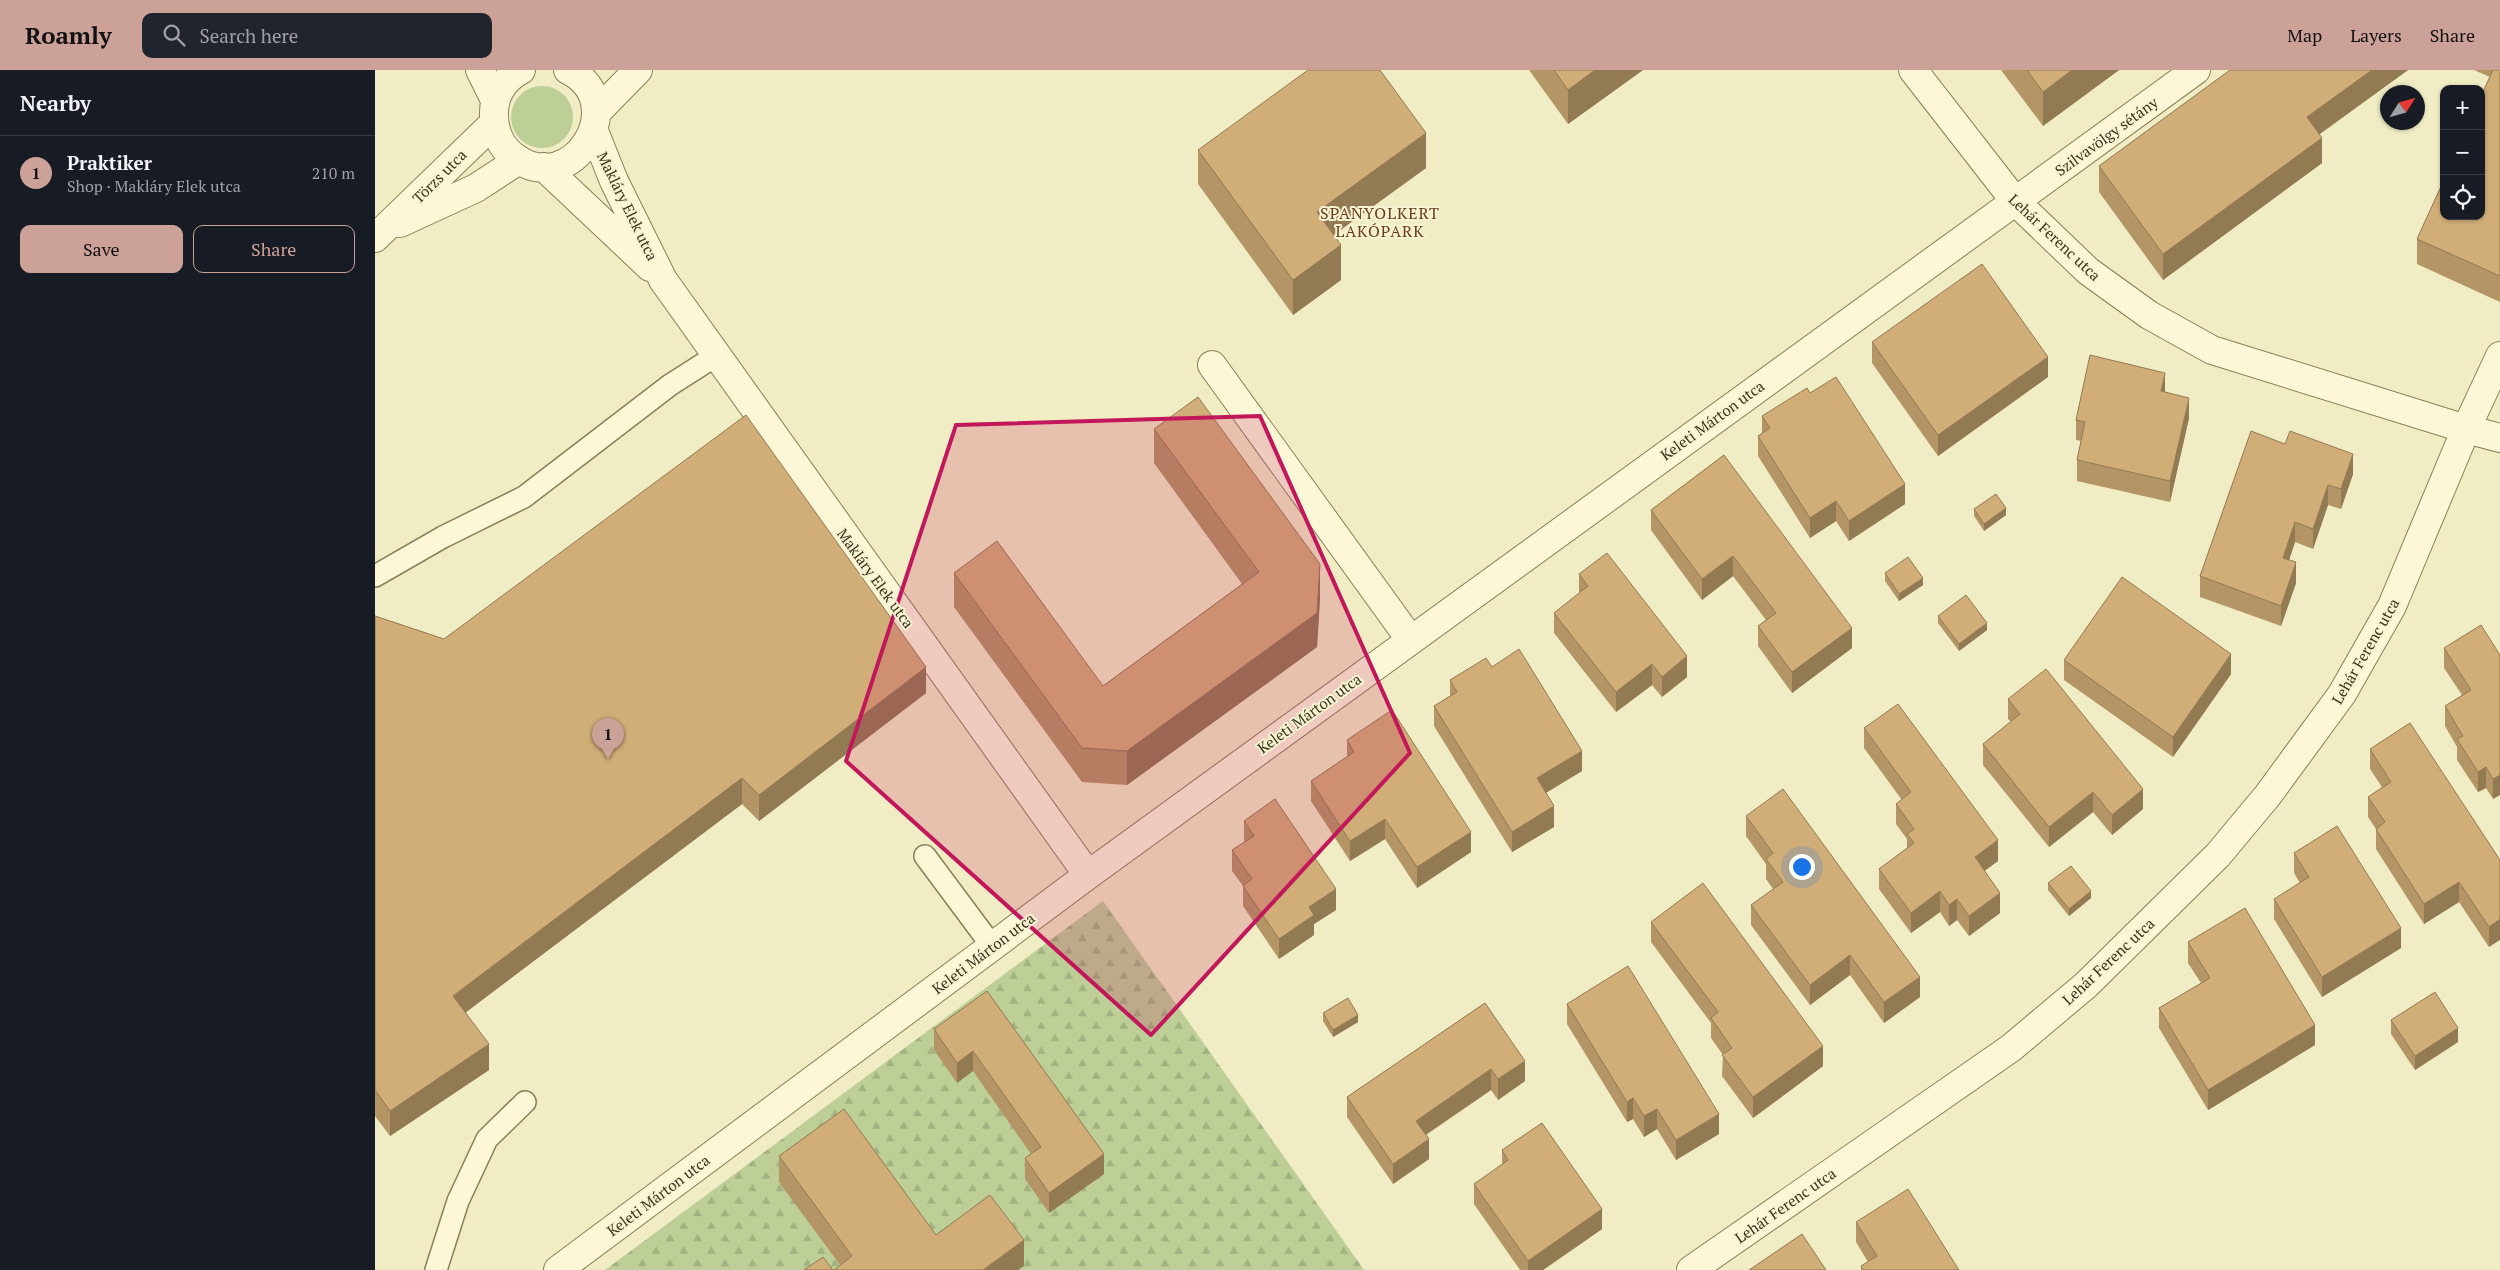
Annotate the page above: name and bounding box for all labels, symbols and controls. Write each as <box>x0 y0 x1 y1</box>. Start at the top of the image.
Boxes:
search box <box>142 13 492 58</box>
text: Roamly <box>25 19 112 51</box>
icon: search <box>160 21 188 49</box>
text: Search here <box>200 23 298 48</box>
text: Map <box>2287 23 2322 47</box>
text: Layers <box>2350 23 2402 47</box>
text: Share <box>2430 23 2475 47</box>
north arrow <box>2380 85 2425 130</box>
map controls <box>2440 85 2485 220</box>
button: + <box>2440 85 2485 130</box>
text: Nearby <box>20 89 91 117</box>
street label: Szilvavölgy sétány <box>2051 92 2162 180</box>
button: − <box>2440 130 2485 175</box>
street label: Törzs utca <box>408 144 471 207</box>
street label: Makláry Elek utca <box>593 148 663 264</box>
text: Praktiker <box>67 150 152 175</box>
text: 1 <box>31 162 41 184</box>
text: 210 m <box>312 162 355 184</box>
text: Shop · Makláry Elek utca <box>67 175 241 197</box>
button: locate <box>2440 175 2485 220</box>
street label: Lehár Ferenc utca <box>2005 189 2106 285</box>
district label: SPANYOLKERT LAKÓPARK <box>1320 202 1440 242</box>
button: Save <box>20 225 183 273</box>
button: Share <box>193 225 355 273</box>
street label: Keleti Márton utca <box>1656 375 1768 464</box>
street label: Makláry Elek utca <box>833 524 919 632</box>
street label: Lehár Ferenc utca <box>2327 594 2404 707</box>
street label: Keleti Márton utca <box>1253 668 1365 757</box>
pin: 1 <box>592 718 624 759</box>
your location <box>1789 854 1815 880</box>
street label: Keleti Márton utca <box>928 908 1039 998</box>
street label: Lehár Ferenc utca <box>2058 913 2159 1009</box>
street label: Keleti Márton utca <box>603 1150 714 1240</box>
street label: Lehár Ferenc utca <box>1731 1162 1840 1247</box>

